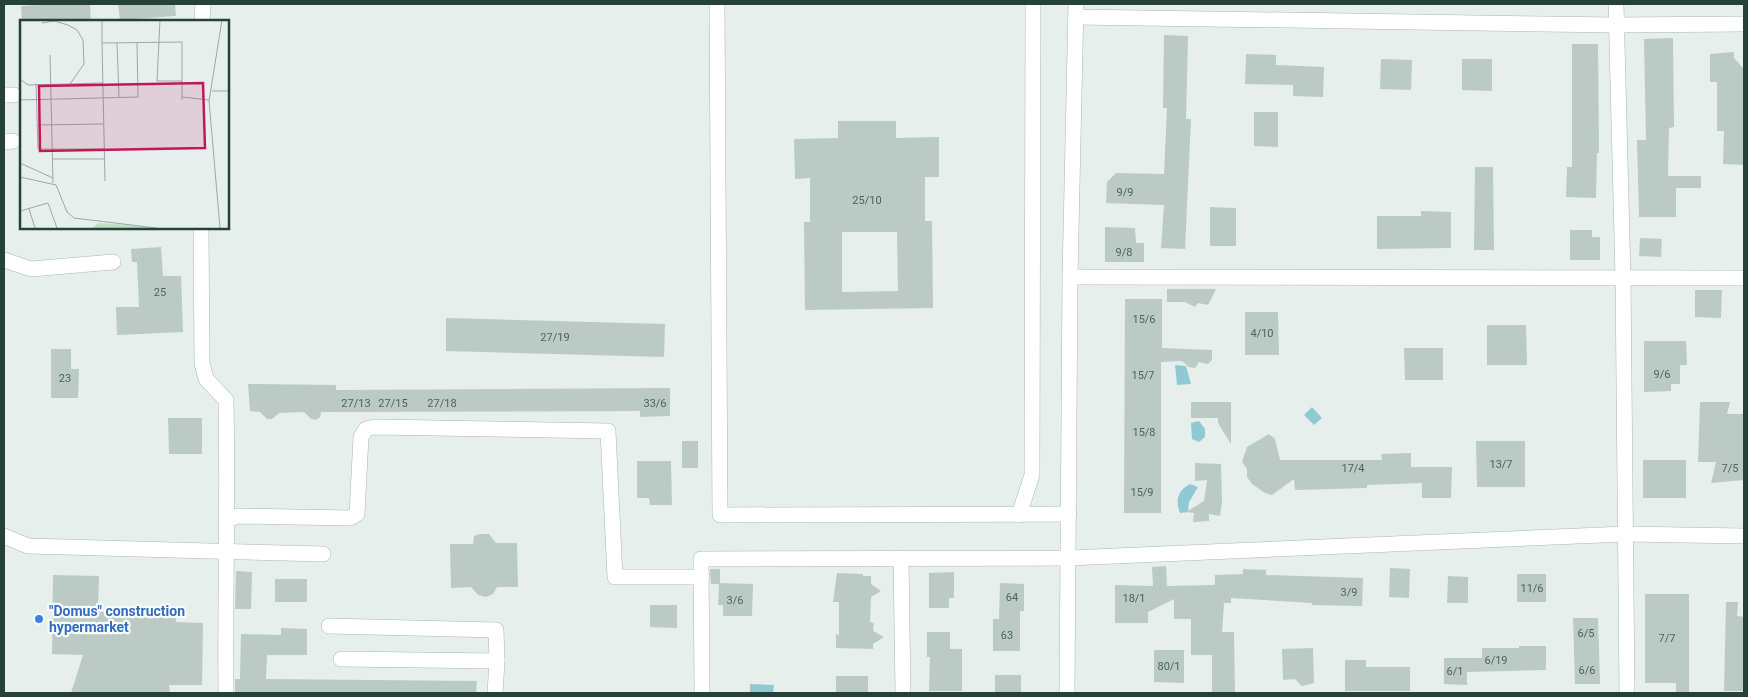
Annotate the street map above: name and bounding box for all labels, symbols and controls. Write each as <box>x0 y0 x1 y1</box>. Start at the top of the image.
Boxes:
inset map <box>20 20 229 229</box>
house number: 9/9 <box>1117 186 1133 199</box>
house number: 25/10 <box>852 194 882 207</box>
house number: 9/8 <box>1116 246 1132 259</box>
house number: 25 <box>154 286 166 299</box>
house number: 15/6 <box>1132 313 1156 326</box>
house number: 4/10 <box>1250 327 1274 340</box>
house number: 27/19 <box>540 331 570 344</box>
house number: 9/6 <box>1654 368 1670 381</box>
house number: 15/7 <box>1131 369 1155 382</box>
house number: 23 <box>59 372 71 385</box>
house number: 27/13 <box>341 397 371 410</box>
house number: 27/15 <box>378 397 408 410</box>
house number: 27/18 <box>427 397 457 410</box>
house number: 33/6 <box>643 397 667 410</box>
house number: 15/8 <box>1132 426 1156 439</box>
house number: 13/7 <box>1489 458 1513 471</box>
house number: 17/4 <box>1341 462 1365 475</box>
house number: 7/5 <box>1722 462 1738 475</box>
house number: 15/9 <box>1130 486 1154 499</box>
house number: 11/6 <box>1520 582 1544 595</box>
house number: 3/9 <box>1341 586 1357 599</box>
house number: 64 <box>1006 591 1018 604</box>
house number: 18/1 <box>1122 592 1146 605</box>
house number: 3/6 <box>727 594 743 607</box>
place label: "Domus" construction hypermarket <box>49 603 185 635</box>
marker: "Domus" construction hypermarket <box>33 613 45 625</box>
house number: 6/5 <box>1578 627 1594 640</box>
house number: 63 <box>1001 629 1013 642</box>
house number: 7/7 <box>1659 632 1675 645</box>
house number: 6/19 <box>1484 654 1508 667</box>
house number: 80/1 <box>1157 660 1181 673</box>
house number: 6/6 <box>1579 664 1595 677</box>
house number: 6/1 <box>1447 665 1463 678</box>

